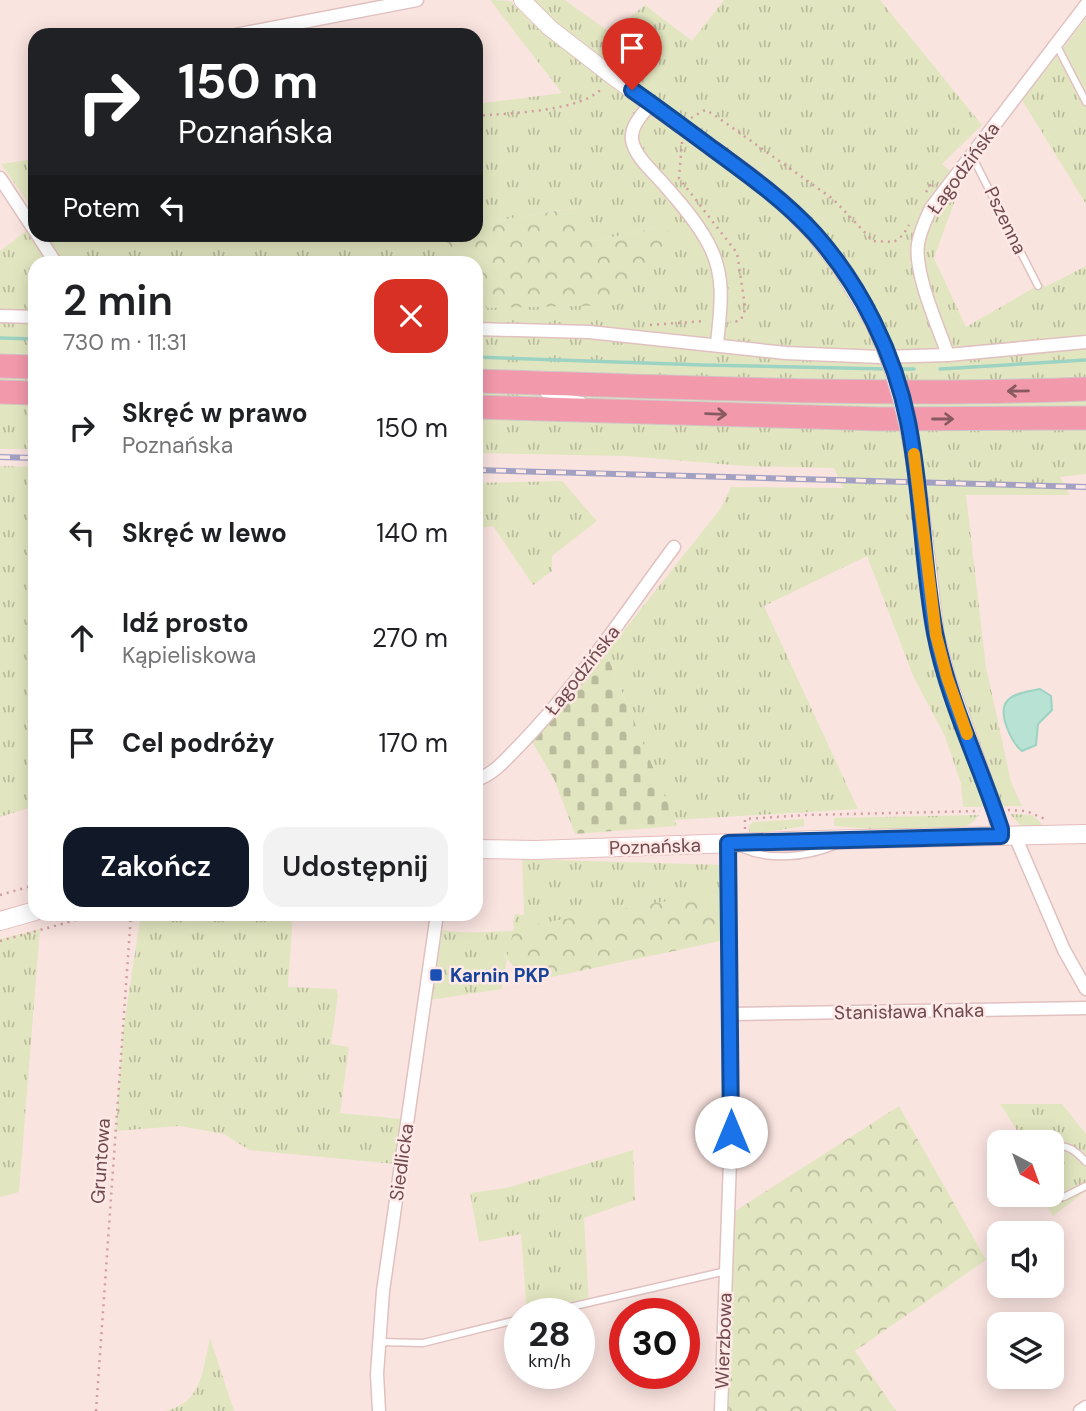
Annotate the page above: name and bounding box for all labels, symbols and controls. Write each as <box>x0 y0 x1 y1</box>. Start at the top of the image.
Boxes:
pin <box>602 18 662 90</box>
icon: arrive <box>613 29 651 67</box>
text: 150 m <box>178 49 318 113</box>
icon: right <box>63 56 154 147</box>
text: Poznańska <box>178 111 333 153</box>
street label: Łagodzińska <box>922 117 1005 219</box>
street label: Pszenna <box>978 182 1033 258</box>
icon: left <box>154 189 192 227</box>
text: Potem <box>63 191 140 225</box>
text: 2 min <box>63 273 173 328</box>
button: close <box>374 279 448 353</box>
text: 730 m · 11:31 <box>63 327 187 357</box>
one-way arrow <box>1007 384 1030 398</box>
text: Skręć w prawo <box>122 396 308 430</box>
one-way arrow <box>704 407 727 420</box>
icon: right <box>63 409 101 447</box>
text: 150 m <box>376 411 448 445</box>
one-way arrow <box>931 412 954 426</box>
text: Poznańska <box>122 430 233 460</box>
icon: left <box>63 514 101 552</box>
text: Skręć w lewo <box>122 516 287 550</box>
text: 140 m <box>376 516 448 550</box>
text: Idź prosto <box>122 606 249 640</box>
icon: ahead <box>63 619 101 657</box>
street label: Łagodzińska <box>539 620 625 720</box>
text: 270 m <box>372 621 448 655</box>
text: Kąpieliskowa <box>122 640 256 670</box>
icon: arrive <box>63 724 101 762</box>
text: Cel podróży <box>122 726 275 760</box>
text: 170 m <box>379 726 448 760</box>
button: Zakończ <box>63 827 249 907</box>
button: Udostępnij <box>263 827 448 907</box>
street label: Poznańska <box>609 832 701 861</box>
place label: Karnin PKP <box>450 963 550 988</box>
marker: Karnin PKP <box>428 967 444 983</box>
street label: Stanisława Knaka <box>834 998 984 1025</box>
position arrow <box>694 1095 768 1169</box>
street label: Gruntowa <box>85 1117 116 1205</box>
street label: Siedlicka <box>384 1122 419 1202</box>
north arrow <box>987 1130 1064 1208</box>
map controls <box>987 1130 1064 1389</box>
button: sound <box>987 1221 1064 1298</box>
street label: Wierzbowa <box>709 1292 738 1390</box>
speed limit sign: 30 <box>609 1298 700 1389</box>
text: 28 <box>528 1311 571 1357</box>
button: layers <box>987 1312 1064 1389</box>
text: km/h <box>528 1349 571 1373</box>

